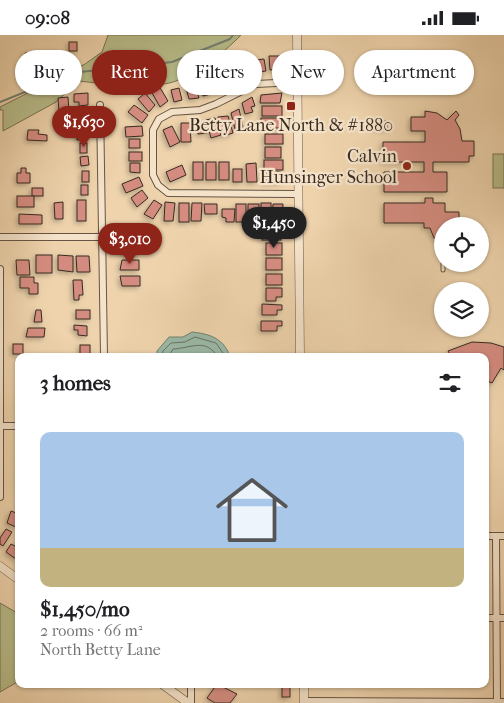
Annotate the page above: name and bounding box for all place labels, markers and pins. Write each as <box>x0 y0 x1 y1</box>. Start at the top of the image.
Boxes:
marker: Betty Lane North & #1880 <box>285 100 297 112</box>
pin: $1,630 <box>43 105 125 148</box>
place label: Betty Lane North & #1880 <box>189 115 393 136</box>
place label: Calvin Hunsinger School <box>260 146 398 188</box>
marker: Calvin Hunsinger School <box>401 160 413 172</box>
pin: $1,450 <box>233 207 315 249</box>
pin: $3,010 <box>89 223 171 265</box>

